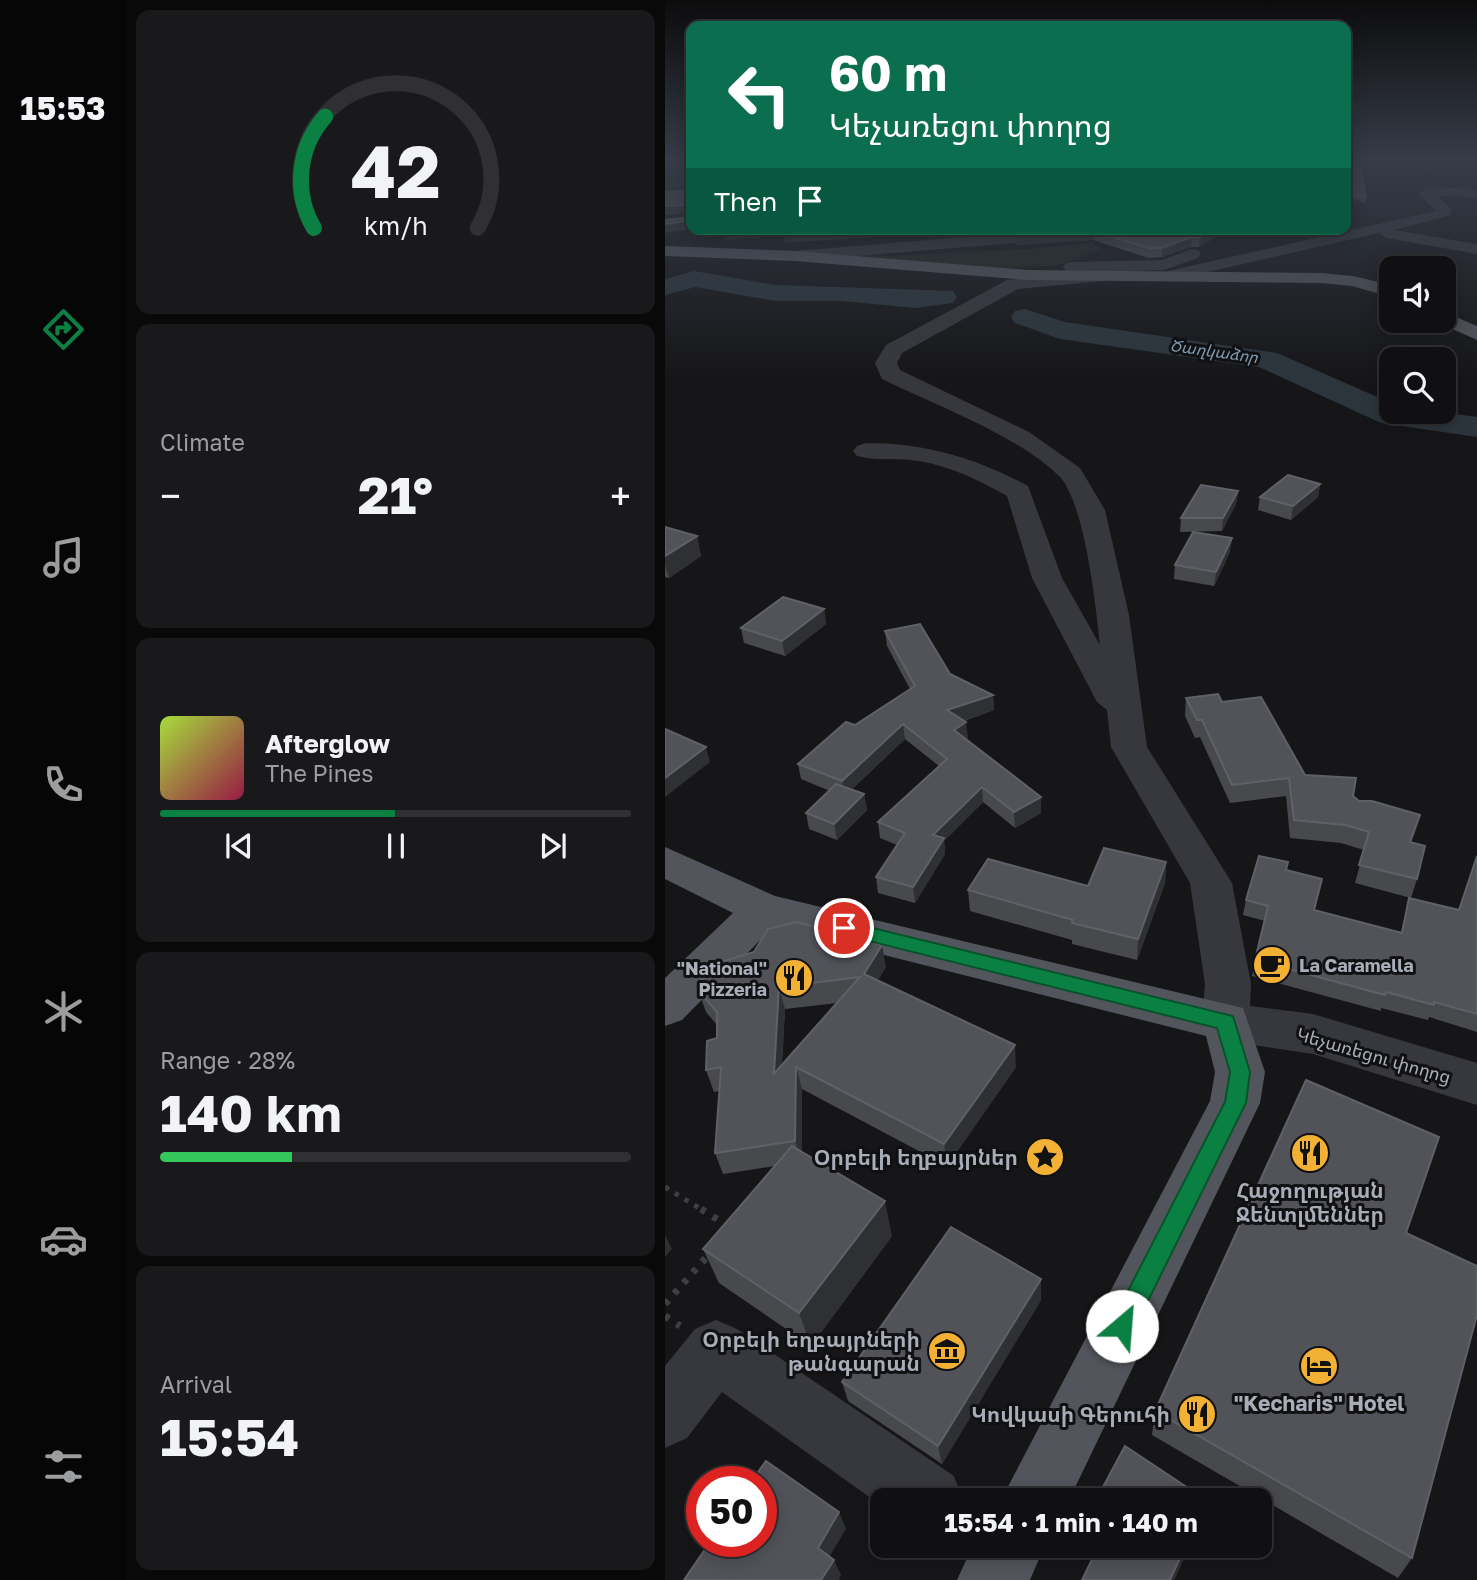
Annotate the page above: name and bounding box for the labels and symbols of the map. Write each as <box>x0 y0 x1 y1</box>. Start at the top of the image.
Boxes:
water label: Ծաղկաձոր <box>1169 335 1260 367</box>
pin <box>814 898 874 958</box>
cafe icon: La Caramella <box>1251 944 1293 986</box>
place label: La Caramella <box>1299 954 1414 976</box>
place label: "National" Pizzeria <box>677 957 767 1000</box>
restaurant icon: "National" Pizzeria <box>773 957 815 999</box>
street label: Կեչառեցու փողոց <box>1295 1023 1453 1087</box>
restaurant icon: Հաջողության Ջենտլմեններ <box>1289 1132 1331 1174</box>
place icon: Օրբելի եղբայրներ <box>1024 1136 1066 1178</box>
place label: Օրբելի եղբայրներ <box>814 1144 1018 1170</box>
place label: Հաջողության Ջենտլմեններ <box>1236 1177 1384 1227</box>
position arrow <box>1085 1289 1159 1363</box>
place label: Օրբելի եղբայրների թանգարան <box>702 1326 920 1376</box>
museum icon: Օրբելի եղբայրների թանգարան <box>926 1330 968 1372</box>
hotel icon: "Kecharis" Hotel <box>1298 1345 1340 1387</box>
place label: "Kecharis" Hotel <box>1234 1390 1404 1416</box>
restaurant icon: Կովկասի Գերուհի <box>1176 1393 1218 1435</box>
place label: Կովկասի Գերուհի <box>971 1401 1170 1427</box>
speed limit sign: 50 <box>686 1466 777 1557</box>

